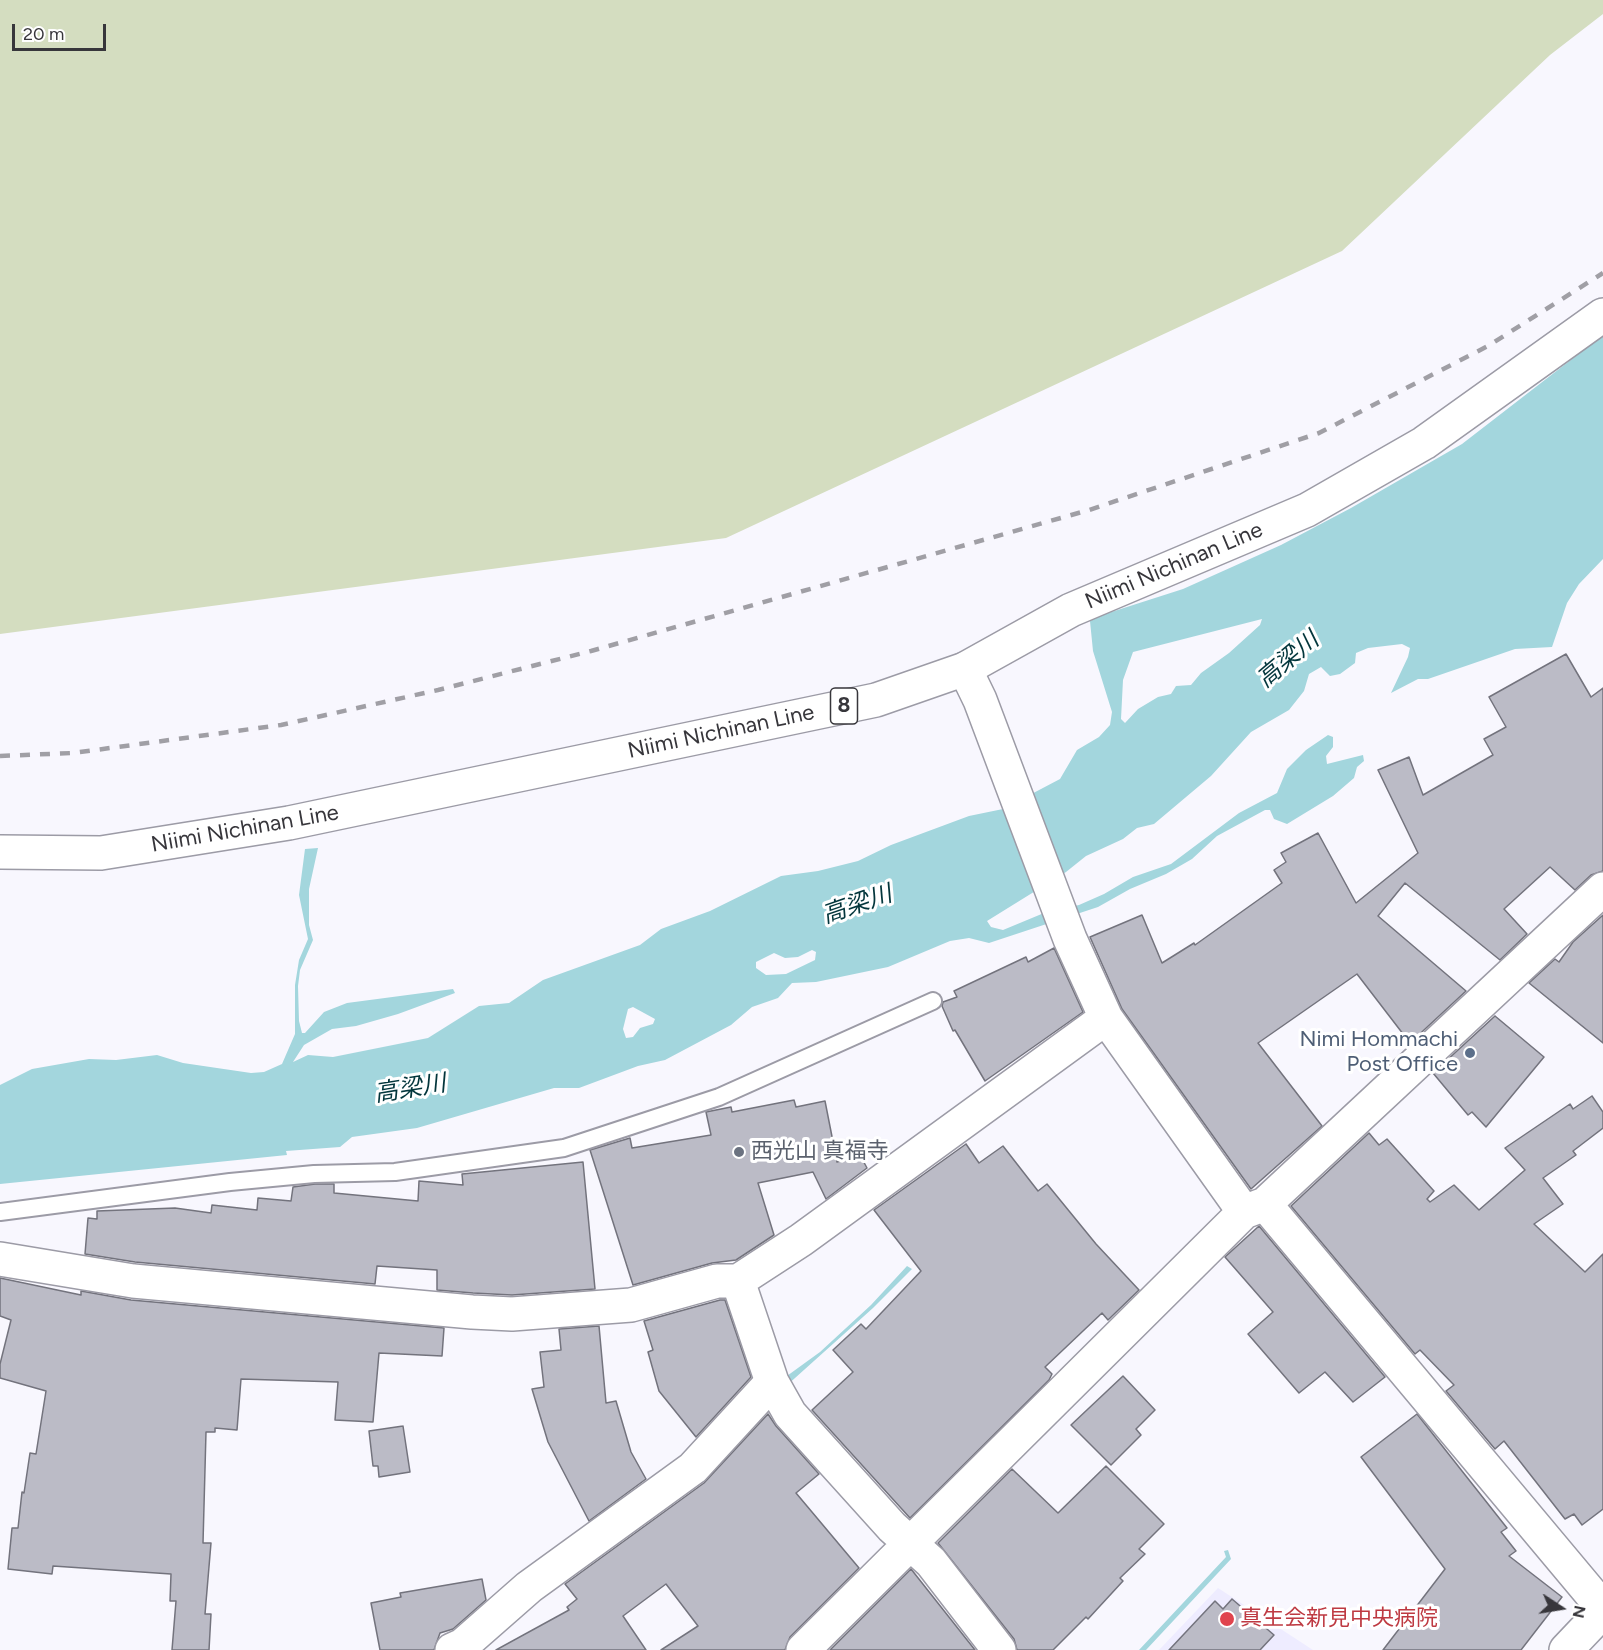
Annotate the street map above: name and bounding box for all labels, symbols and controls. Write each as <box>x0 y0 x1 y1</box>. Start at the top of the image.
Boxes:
scale bar <box>15 12 110 50</box>
text: 20 m <box>23 23 64 45</box>
street label: Niimi Nichinan Line <box>1081 517 1267 615</box>
water label: 高梁川 <box>1251 626 1325 694</box>
road number: 8 <box>830 688 858 724</box>
street label: Niimi Nichinan Line <box>625 699 817 765</box>
street label: Niimi Nichinan Line <box>149 800 341 858</box>
water label: 高梁川 <box>818 880 896 930</box>
place label: Nimi Hommachi Post Office <box>1299 1027 1458 1078</box>
marker: Nimi Hommachi Post Office <box>1463 1046 1477 1060</box>
water label: 高梁川 <box>372 1069 448 1109</box>
place label: 西光山 真福寺 <box>751 1139 888 1165</box>
marker: 西光山 真福寺 <box>732 1145 746 1159</box>
north arrow <box>1531 1578 1591 1638</box>
text: N <box>1569 1604 1590 1620</box>
place label: 真生会新見中央病院 <box>1240 1606 1438 1632</box>
marker: 真生会新見中央病院 <box>1218 1610 1236 1628</box>

